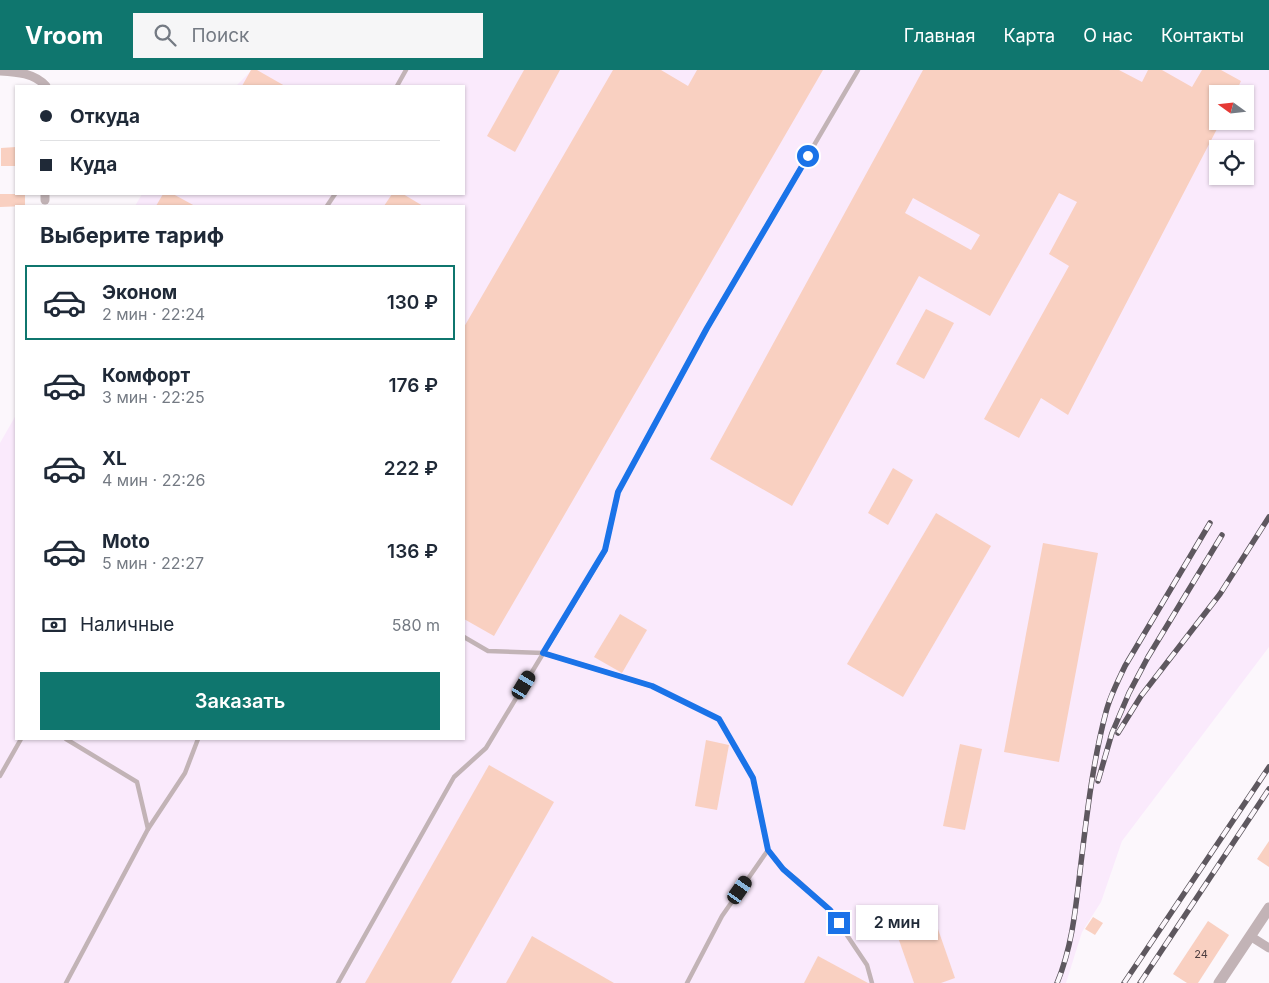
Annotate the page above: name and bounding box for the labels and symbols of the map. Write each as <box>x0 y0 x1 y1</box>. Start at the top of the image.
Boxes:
north arrow <box>1209 85 1254 130</box>
route start <box>797 145 819 167</box>
car <box>509 668 538 702</box>
car <box>725 873 754 907</box>
callout: 2 мин <box>856 906 939 940</box>
route end <box>828 912 850 934</box>
house number: 24 <box>1194 947 1208 961</box>

